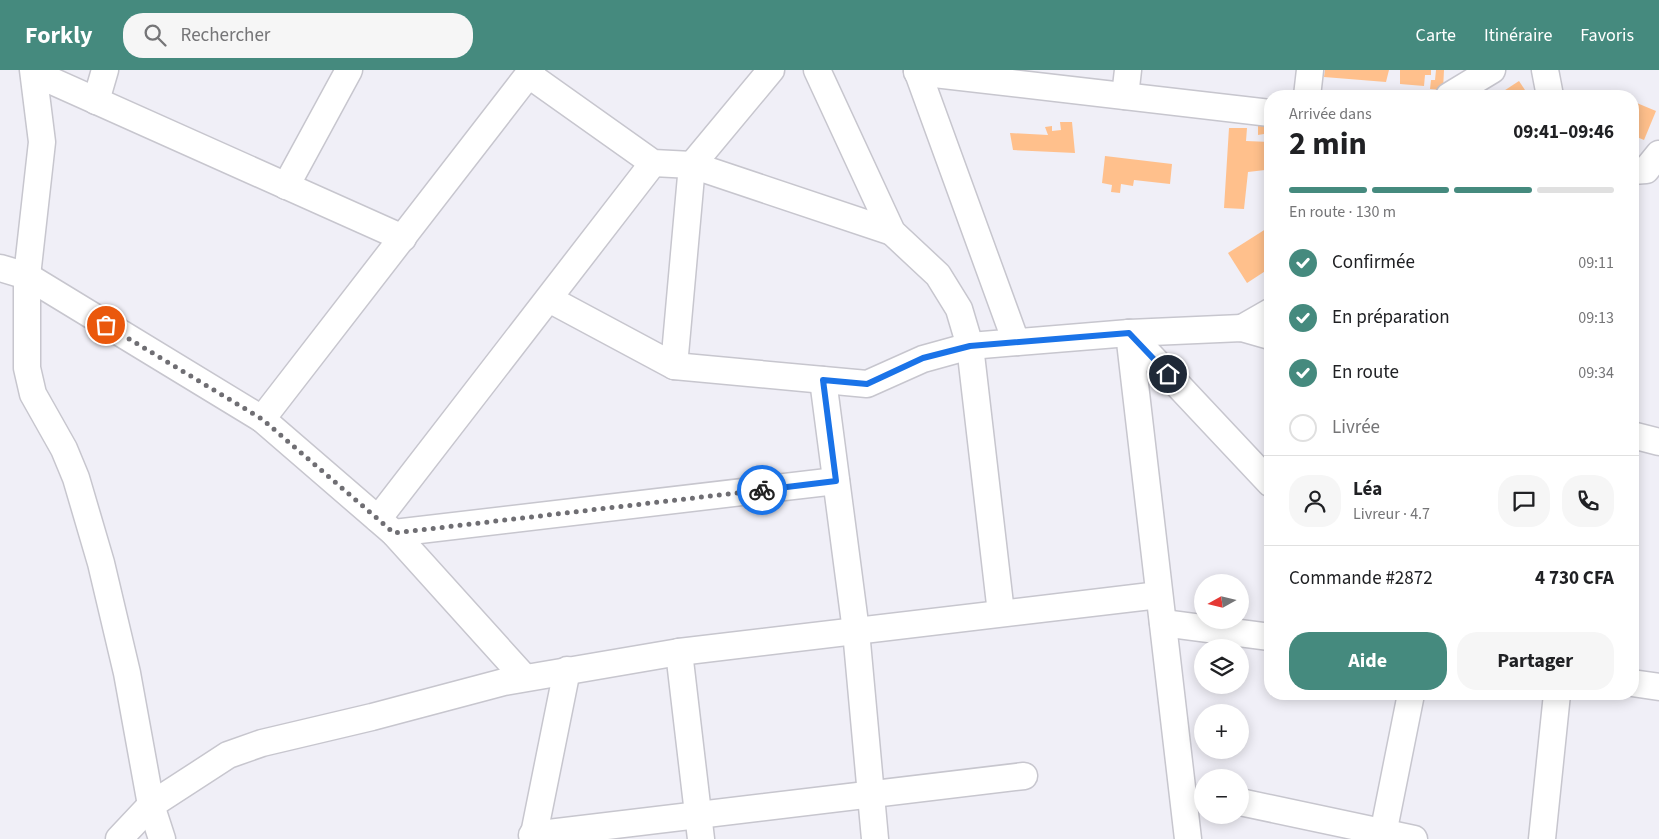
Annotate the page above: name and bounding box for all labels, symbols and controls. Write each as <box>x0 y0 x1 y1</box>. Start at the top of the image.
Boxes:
search box <box>123 13 473 58</box>
text: Forkly <box>25 18 93 53</box>
icon: search <box>141 21 169 49</box>
text: Rechercher <box>181 22 270 49</box>
text: Carte <box>1416 23 1456 48</box>
text: Itinéraire <box>1484 23 1552 48</box>
text: Favoris <box>1580 23 1634 48</box>
text: Arrivée dans <box>1289 103 1372 125</box>
text: 09:41–09:46 <box>1513 119 1614 146</box>
text: 2 min <box>1289 121 1367 167</box>
text: En route · 130 m <box>1289 201 1396 223</box>
icon: check <box>1289 249 1317 277</box>
text: Confirmée <box>1332 249 1415 276</box>
text: 09:11 <box>1578 252 1614 274</box>
pin <box>85 304 127 346</box>
icon: check <box>1289 304 1317 332</box>
text: En préparation <box>1332 304 1450 331</box>
text: 09:13 <box>1578 307 1614 329</box>
icon: bag <box>92 311 120 339</box>
pin <box>1147 353 1189 395</box>
icon: check <box>1289 359 1317 387</box>
text: En route <box>1332 359 1399 386</box>
icon: home <box>1154 360 1182 388</box>
text: 09:34 <box>1578 362 1614 384</box>
text: Livrée <box>1332 414 1380 441</box>
courier <box>737 465 787 515</box>
button: person <box>1289 475 1341 527</box>
button: chat <box>1498 475 1550 527</box>
button: phone <box>1562 475 1614 527</box>
icon: bike <box>748 476 776 504</box>
text: Léa <box>1353 476 1382 503</box>
text: Livreur · 4.7 <box>1353 503 1430 525</box>
text: Commande #2872 <box>1289 565 1433 592</box>
text: 4 730 CFA <box>1535 565 1614 592</box>
north arrow <box>1194 574 1249 629</box>
map controls <box>1194 574 1249 824</box>
button: Aide <box>1289 632 1447 690</box>
button: Partager <box>1457 632 1614 690</box>
button: layers <box>1194 639 1249 694</box>
button: + <box>1194 704 1249 759</box>
button: − <box>1194 769 1249 824</box>

